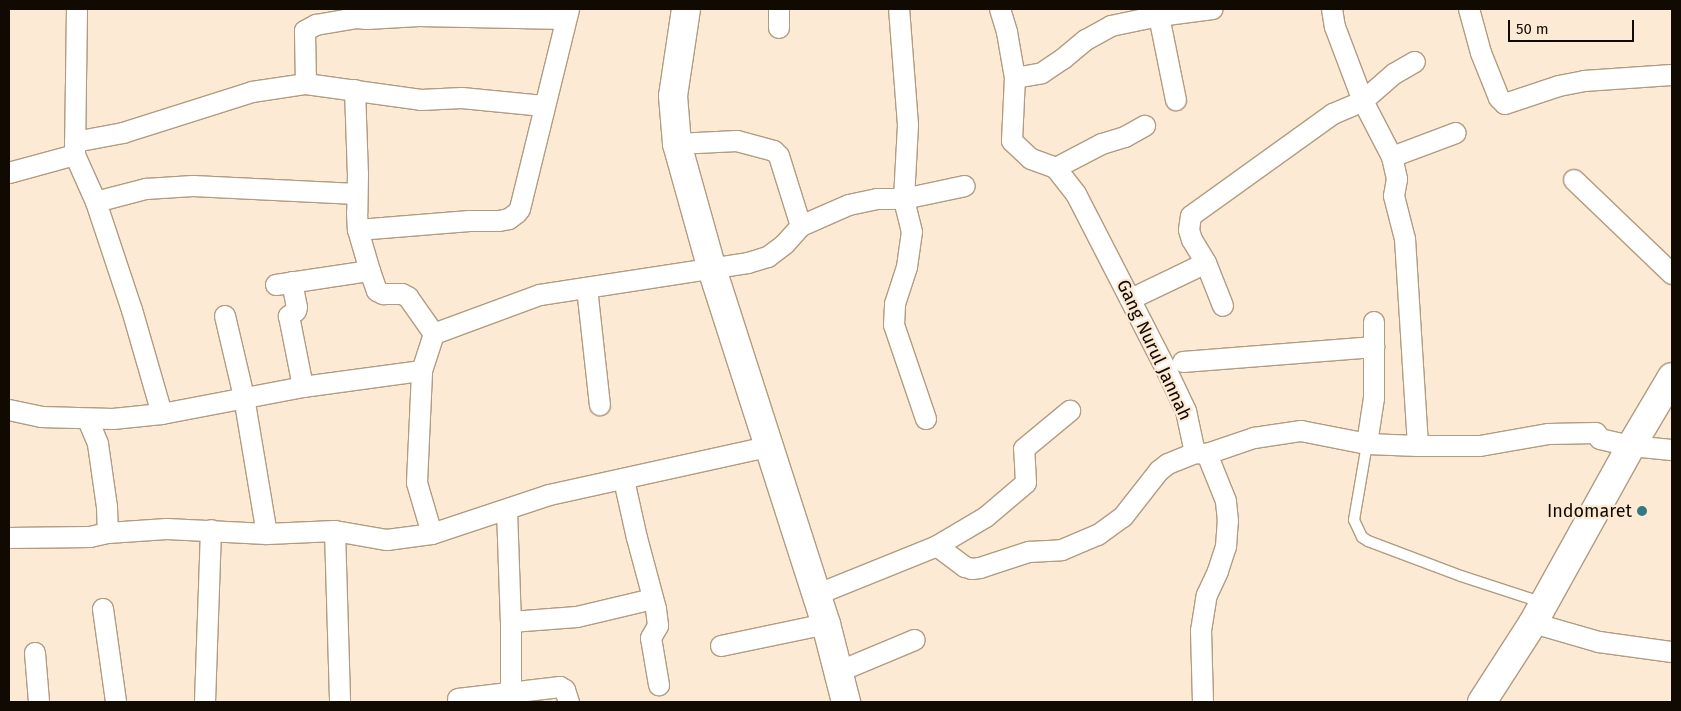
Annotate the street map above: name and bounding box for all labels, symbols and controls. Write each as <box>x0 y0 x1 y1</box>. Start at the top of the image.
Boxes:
scale bar <box>1511 10 1637 42</box>
text: 50 m <box>1516 20 1549 38</box>
street label: Gang Nurul Jannah <box>1112 276 1196 424</box>
place label: Indomaret <box>1547 500 1632 522</box>
marker: Indomaret <box>1636 505 1648 517</box>

